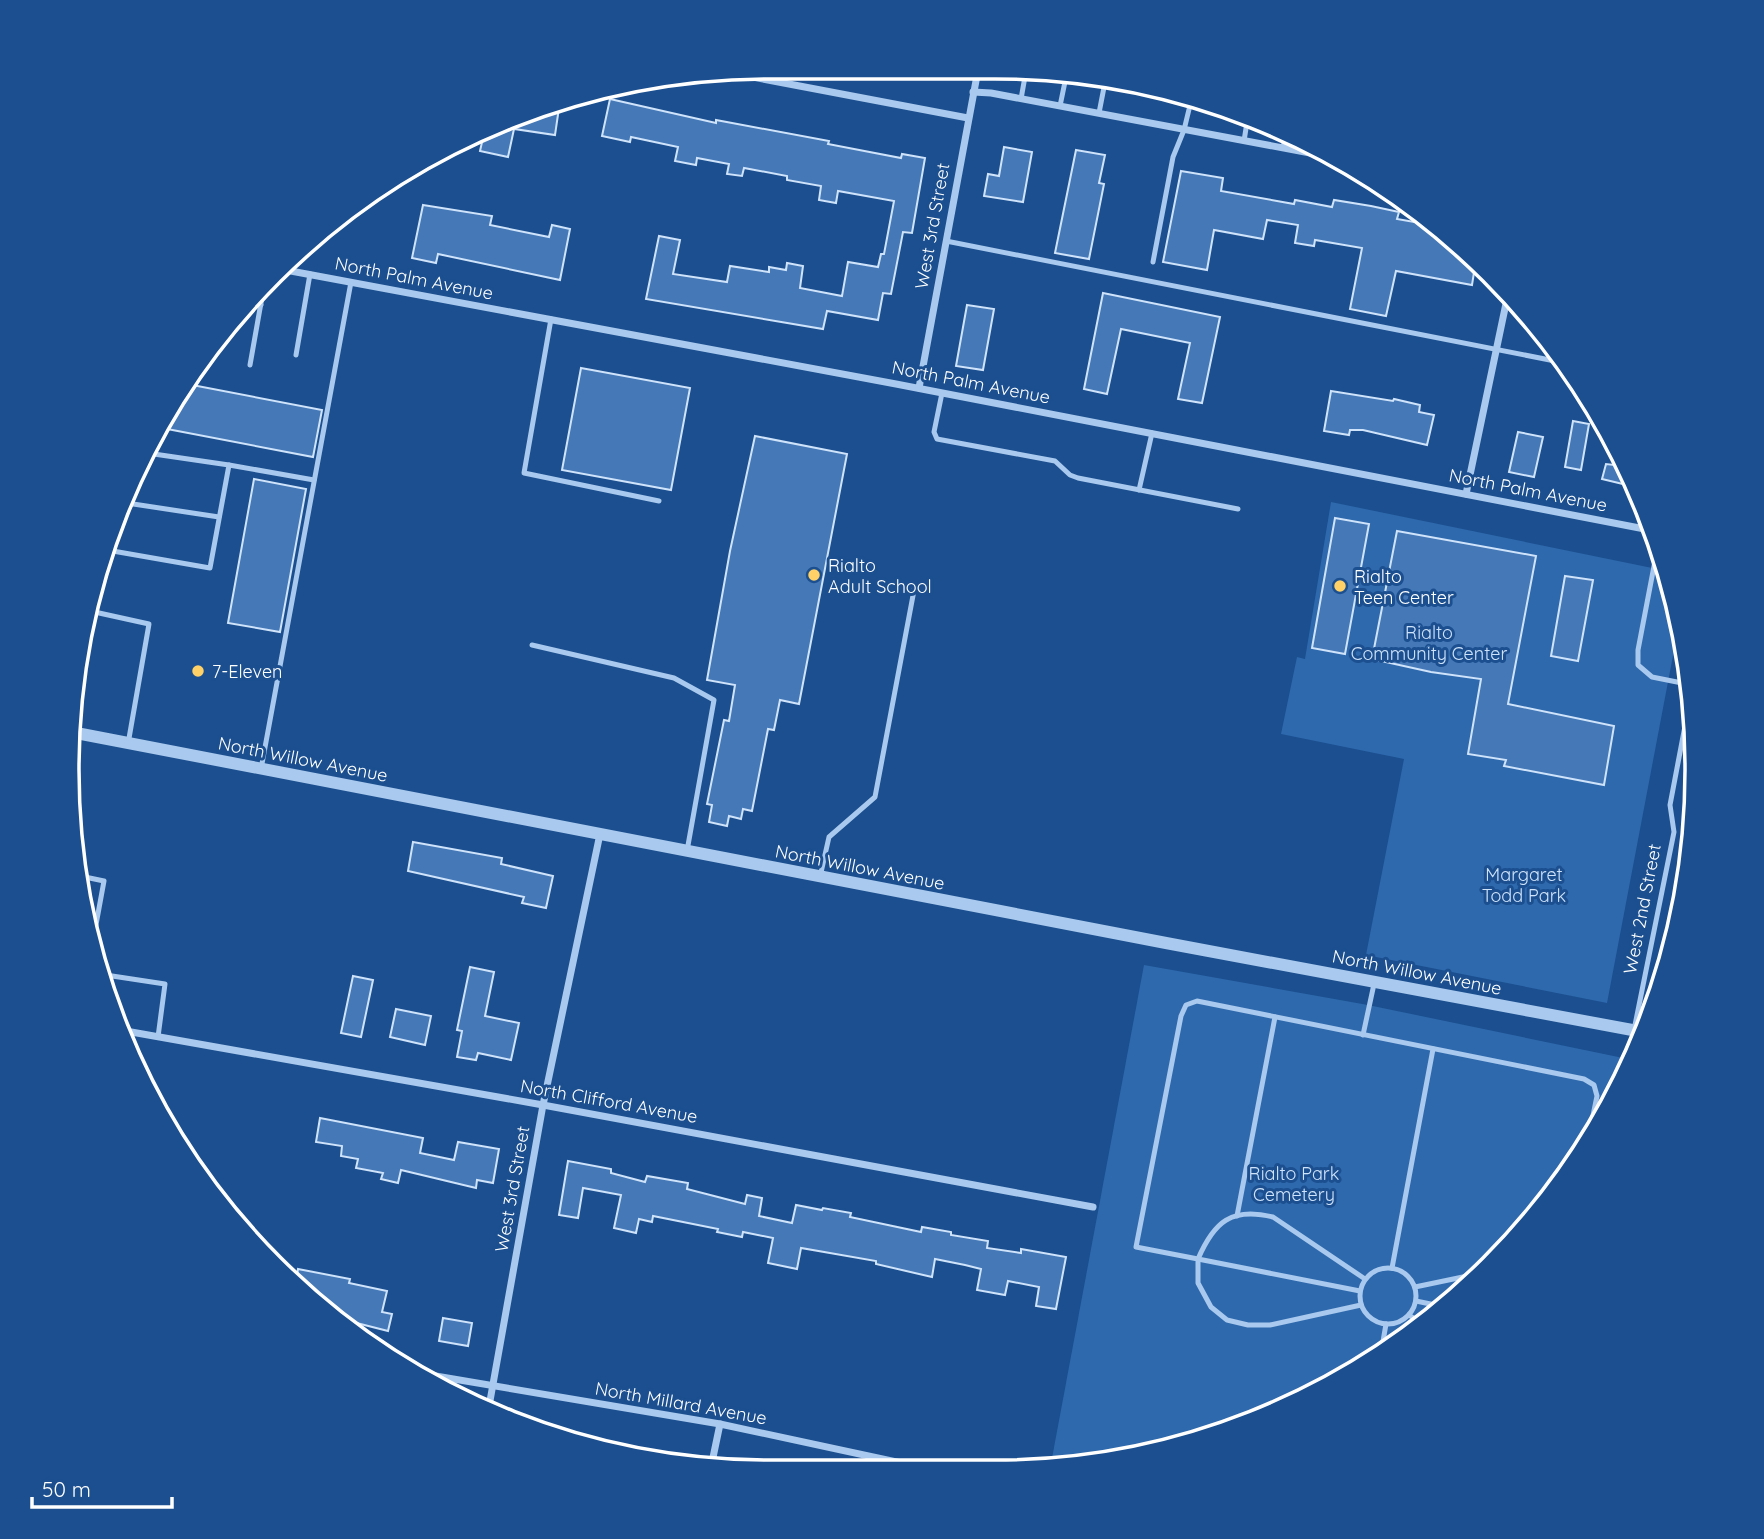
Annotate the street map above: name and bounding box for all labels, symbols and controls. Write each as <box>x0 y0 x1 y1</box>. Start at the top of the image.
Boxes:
street label: West 3rd Street <box>910 161 954 291</box>
street label: North Palm Avenue <box>333 251 495 305</box>
street label: North Palm Avenue <box>890 355 1052 409</box>
street label: North Palm Avenue <box>1447 463 1609 517</box>
place label: Rialto Adult School <box>828 554 932 598</box>
place label: Rialto Teen Center <box>1354 565 1454 609</box>
marker: Rialto Adult School <box>806 567 822 583</box>
marker: Rialto Teen Center <box>1332 578 1348 594</box>
park label: Rialto Community Center <box>1351 621 1507 665</box>
place label: 7-Eleven <box>212 660 283 683</box>
marker: 7-Eleven <box>190 663 206 679</box>
street label: North Willow Avenue <box>216 731 390 787</box>
street label: North Willow Avenue <box>773 839 947 895</box>
street label: West 2nd Street <box>1618 842 1666 976</box>
park label: Margaret Todd Park <box>1482 863 1566 907</box>
street label: North Willow Avenue <box>1330 944 1504 1000</box>
street label: North Clifford Avenue <box>519 1074 699 1128</box>
street label: West 3rd Street <box>490 1124 534 1254</box>
park label: Rialto Park Cemetery <box>1249 1162 1339 1206</box>
street label: North Millard Avenue <box>593 1377 769 1429</box>
scale bar <box>32 1466 172 1510</box>
text: 50 m <box>42 1476 91 1502</box>

